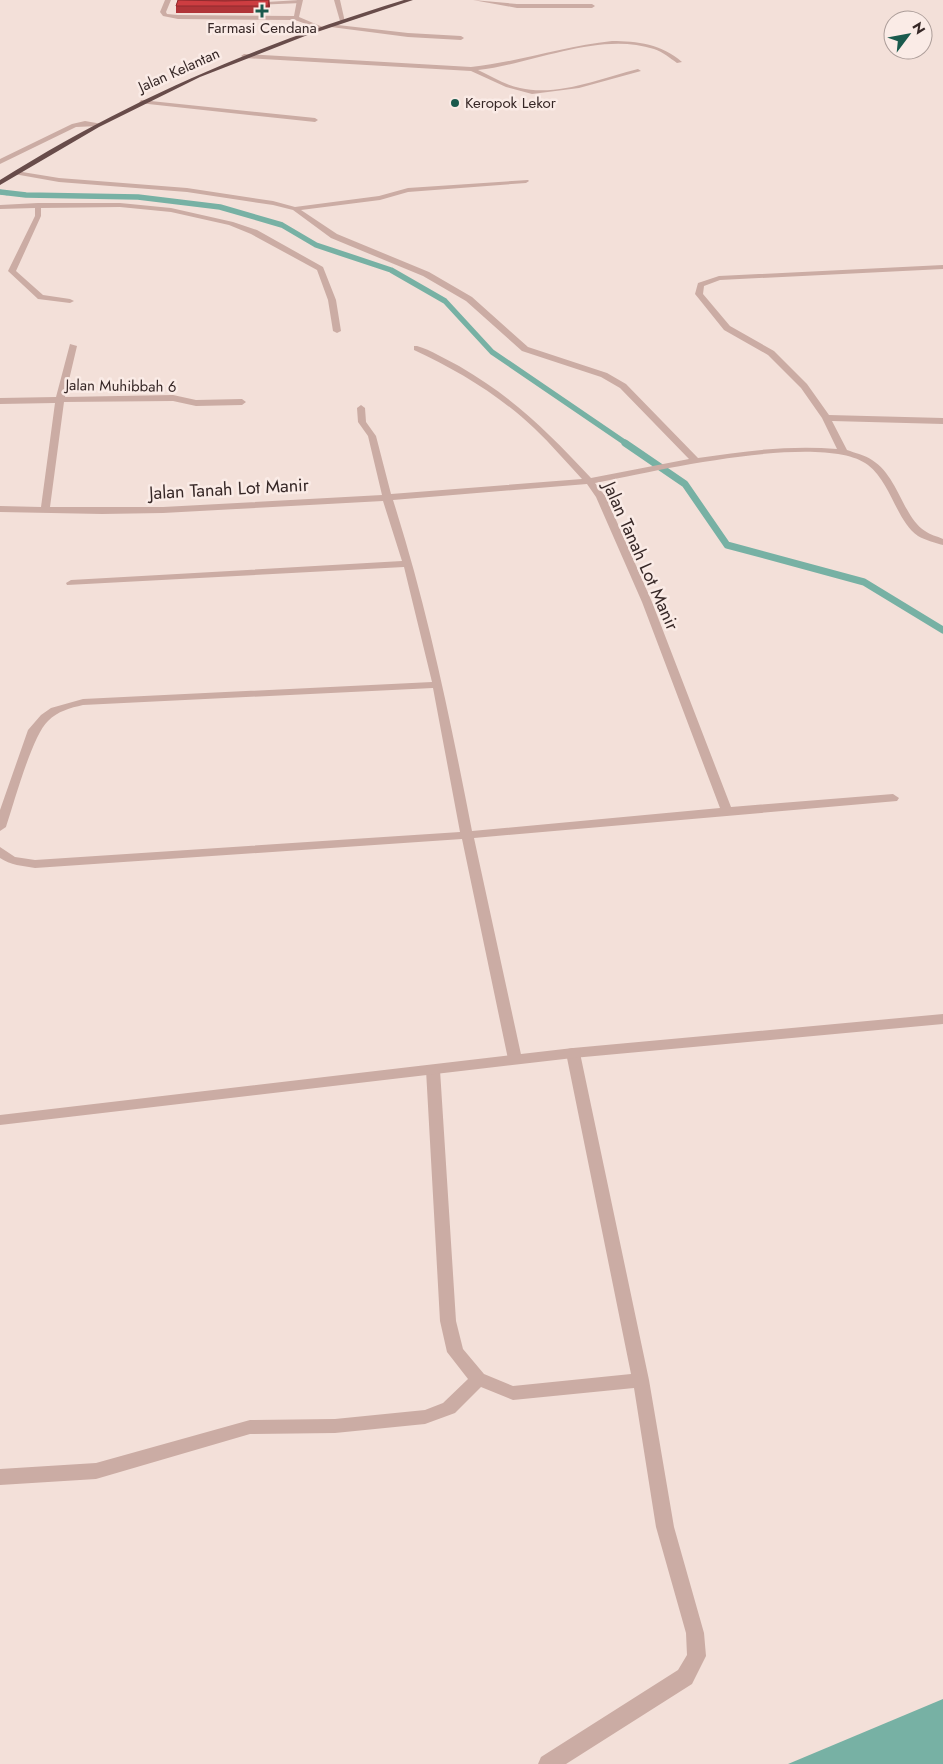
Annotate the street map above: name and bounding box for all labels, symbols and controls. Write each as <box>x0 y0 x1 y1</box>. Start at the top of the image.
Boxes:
marker: Farmasi Cendana <box>256 5 268 17</box>
north arrow <box>883 10 933 60</box>
place label: Farmasi Cendana <box>207 17 317 39</box>
text: N <box>908 18 930 38</box>
street label: Jalan Kelantan <box>133 42 223 99</box>
place label: Keropok Lekor <box>465 92 557 114</box>
marker: Keropok Lekor <box>449 97 461 109</box>
street label: Jalan Muhibbah 6 <box>63 374 177 398</box>
street label: Jalan Tanah Lot Manir <box>146 472 310 506</box>
street label: Jalan Tanah Lot Manir <box>596 476 686 635</box>

